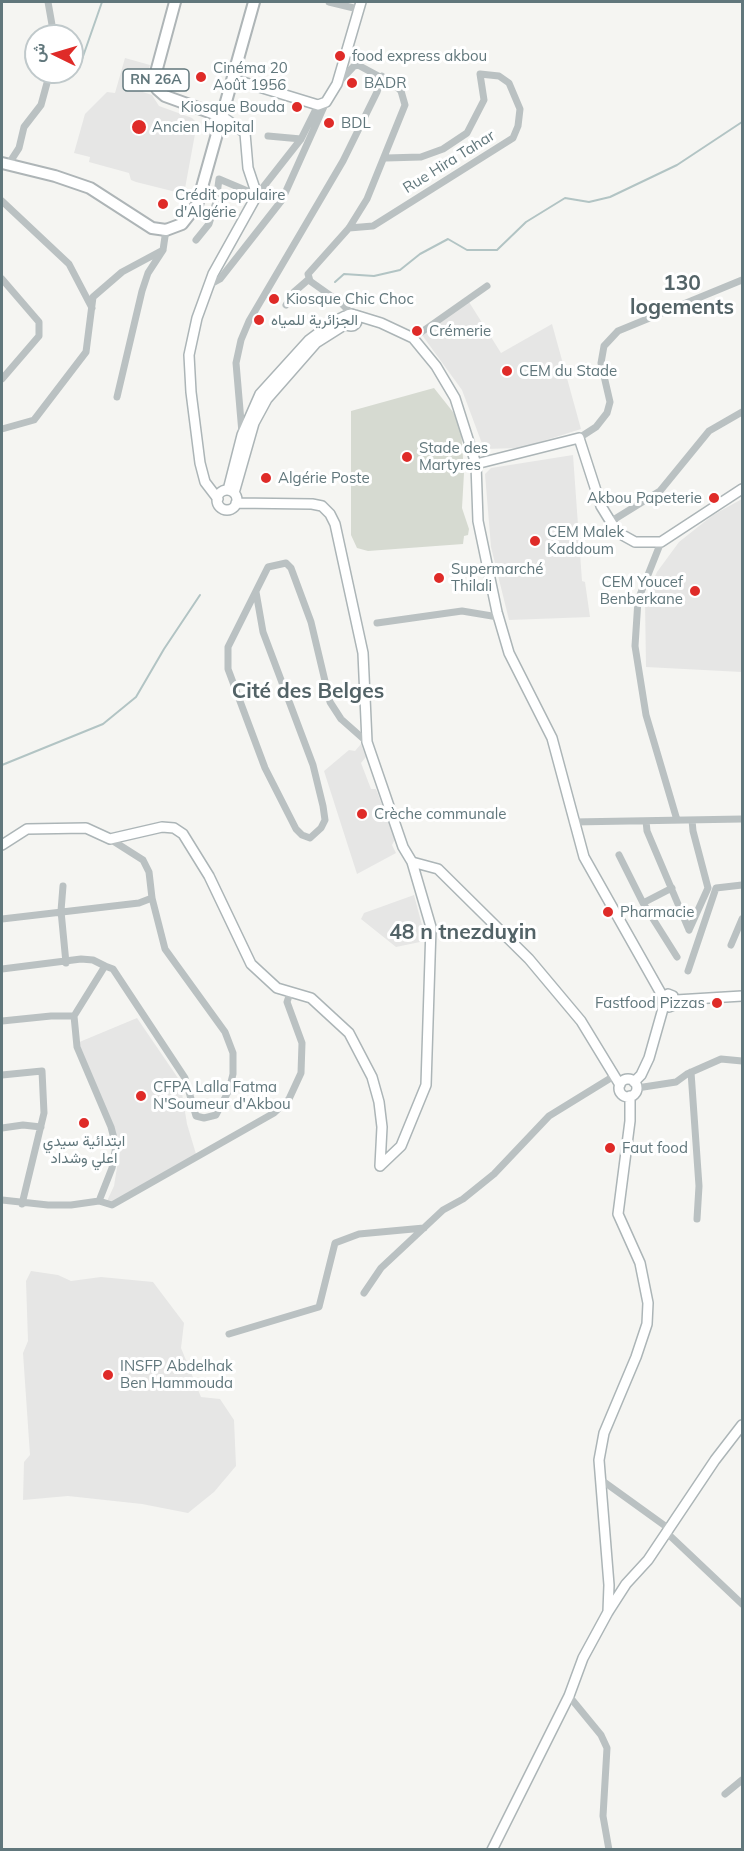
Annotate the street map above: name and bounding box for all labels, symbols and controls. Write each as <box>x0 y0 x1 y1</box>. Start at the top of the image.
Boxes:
north arrow <box>24 24 84 84</box>
text: ش <box>27 42 49 63</box>
place label: food express akbou <box>352 47 487 65</box>
marker: food express akbou <box>333 49 347 63</box>
place label: Cinéma 20 Août 1956 <box>213 59 288 94</box>
road number: RN 26A <box>123 69 189 91</box>
marker: Cinéma 20 Août 1956 <box>194 70 208 84</box>
place label: BADR <box>364 74 407 92</box>
marker: BADR <box>345 76 359 90</box>
place label: Kiosque Bouda <box>181 98 285 116</box>
marker: Kiosque Bouda <box>290 100 304 114</box>
place label: BDL <box>341 114 371 132</box>
marker: BDL <box>322 116 336 130</box>
marker: Ancien Hopital <box>130 118 148 136</box>
place label: Ancien Hopital <box>152 118 254 136</box>
street label: Rue Hira Tahar <box>400 127 498 197</box>
place label: Crédit populaire d'Algérie <box>175 186 285 221</box>
marker: Crédit populaire d'Algérie <box>156 197 170 211</box>
district label: 130 logements <box>630 271 734 321</box>
place label: Kiosque Chic Choc <box>286 290 414 308</box>
marker: Kiosque Chic Choc <box>267 292 281 306</box>
place label: الجزائرية للمياه <box>271 311 358 329</box>
marker: الجزائرية للمياه <box>252 313 266 327</box>
place label: Crémerie <box>429 322 491 340</box>
marker: Crémerie <box>410 324 424 338</box>
place label: CEM du Stade <box>519 362 617 380</box>
marker: CEM du Stade <box>500 364 514 378</box>
place label: Stade des Martyres <box>419 439 488 474</box>
marker: Stade des Martyres <box>400 450 414 464</box>
place label: Algérie Poste <box>278 469 370 487</box>
marker: Algérie Poste <box>259 471 273 485</box>
place label: Akbou Papeterie <box>587 489 702 507</box>
marker: Akbou Papeterie <box>707 491 721 505</box>
place label: CEM Malek Kaddoum <box>547 523 624 558</box>
marker: CEM Malek Kaddoum <box>528 534 542 548</box>
place label: Supermarché Thilali <box>451 560 543 595</box>
marker: Supermarché Thilali <box>432 571 446 585</box>
place label: CEM Youcef Benberkane <box>600 573 683 608</box>
marker: CEM Youcef Benberkane <box>688 584 702 598</box>
district label: Cité des Belges <box>232 679 384 705</box>
place label: Crèche communale <box>374 805 506 823</box>
marker: Crèche communale <box>355 807 369 821</box>
place label: Pharmacie <box>620 903 694 921</box>
marker: Pharmacie <box>601 905 615 919</box>
district label: 48 n tnezduɣin <box>389 920 537 946</box>
place label: Fastfood Pizzas <box>595 994 705 1012</box>
marker: Fastfood Pizzas <box>710 996 724 1010</box>
place label: CFPA Lalla Fatma N'Soumeur d'Akbou <box>153 1078 291 1113</box>
marker: CFPA Lalla Fatma N'Soumeur d'Akbou <box>134 1089 148 1103</box>
marker: ابتدائية سيدي اعلي وشداد <box>77 1116 91 1130</box>
place label: ابتدائية سيدي اعلي وشداد <box>43 1132 125 1167</box>
place label: Faut food <box>622 1139 688 1157</box>
marker: Faut food <box>603 1141 617 1155</box>
place label: INSFP Abdelhak Ben Hammouda <box>120 1357 233 1392</box>
marker: INSFP Abdelhak Ben Hammouda <box>101 1368 115 1382</box>

